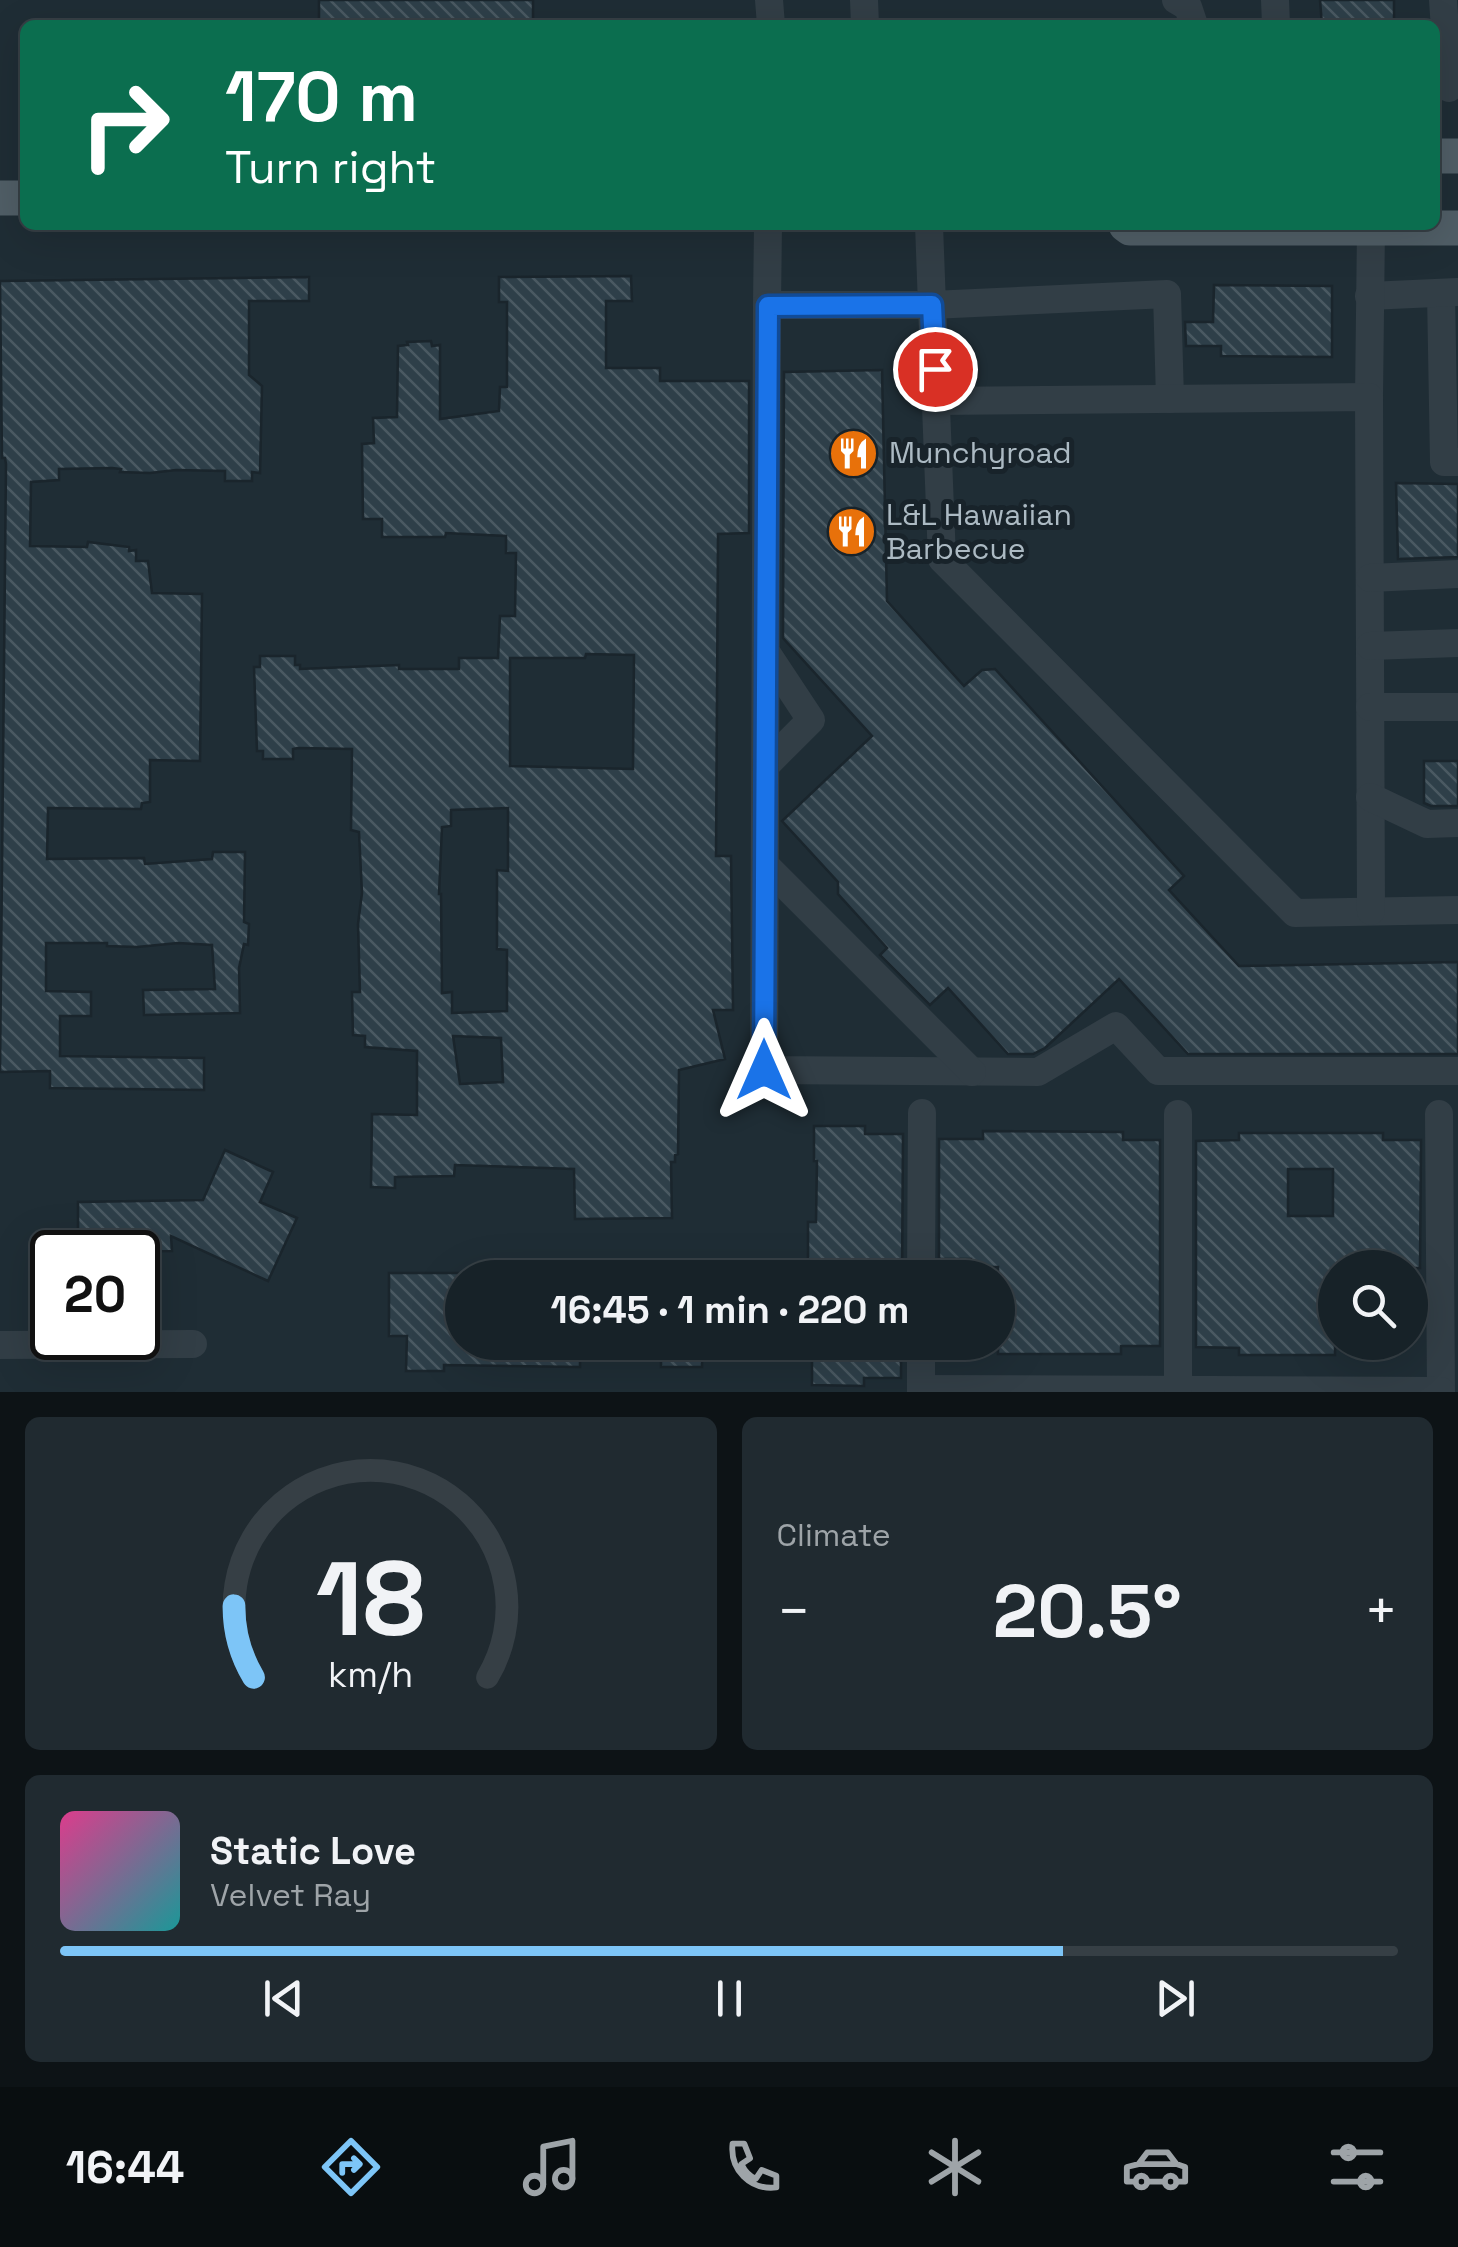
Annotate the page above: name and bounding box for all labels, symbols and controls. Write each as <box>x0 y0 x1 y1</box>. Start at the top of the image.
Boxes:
text: 170 m <box>225 52 418 141</box>
icon: right <box>60 60 190 190</box>
text: Turn right <box>225 139 436 196</box>
pin <box>893 327 978 412</box>
icon: arrive <box>908 342 963 397</box>
restaurant icon: Munchyroad <box>828 427 880 479</box>
place label: Munchyroad <box>889 433 1072 472</box>
place label: L&L Hawaiian Barbecue <box>886 495 1072 568</box>
restaurant icon: L&L Hawaiian Barbecue <box>825 506 877 558</box>
position arrow <box>712 1018 816 1122</box>
speed limit sign: 20 <box>30 1230 160 1360</box>
map controls <box>1318 1250 1428 1360</box>
button: search <box>1318 1250 1428 1360</box>
text: 16:45 · 1 min · 220 m <box>551 1286 909 1334</box>
text: Climate <box>777 1515 891 1555</box>
text: 18 <box>316 1533 425 1665</box>
text: 20.5° <box>993 1563 1182 1659</box>
text: − <box>777 1576 811 1646</box>
text: + <box>1364 1576 1398 1646</box>
text: km/h <box>328 1652 413 1697</box>
text: Static Love <box>210 1827 416 1875</box>
text: Velvet Ray <box>210 1875 371 1915</box>
icon: previous <box>256 1971 311 2026</box>
icon: pause <box>702 1971 757 2026</box>
icon: next <box>1148 1971 1203 2026</box>
icon: directions <box>316 2132 386 2202</box>
icon: music <box>517 2132 587 2202</box>
icon: phone <box>718 2132 788 2202</box>
icon: climate <box>920 2132 990 2202</box>
icon: car <box>1121 2132 1191 2202</box>
icon: filters <box>1322 2132 1392 2202</box>
text: 16:44 <box>66 2139 184 2196</box>

